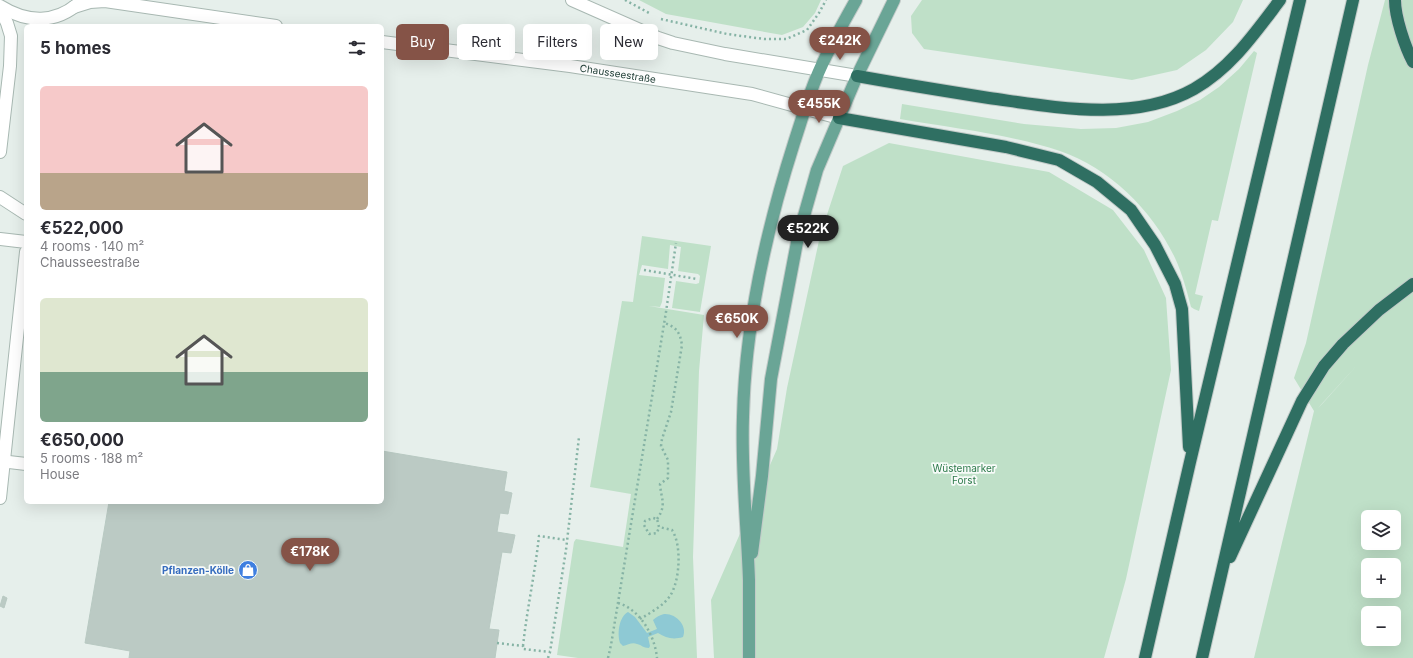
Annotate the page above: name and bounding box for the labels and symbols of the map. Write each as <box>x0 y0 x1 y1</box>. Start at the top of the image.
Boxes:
pin: €242K <box>812 27 868 61</box>
street label: Chausseestraße <box>579 62 657 85</box>
pin: €455K <box>791 90 847 124</box>
pin: €522K <box>780 215 836 249</box>
pin: €650K <box>709 305 765 339</box>
park label: Wüstemarker Forst <box>932 462 996 486</box>
pin: €178K <box>282 538 338 572</box>
shop icon: Pflanzen-Kölle <box>237 559 259 581</box>
place label: Pflanzen-Kölle <box>162 564 234 576</box>

